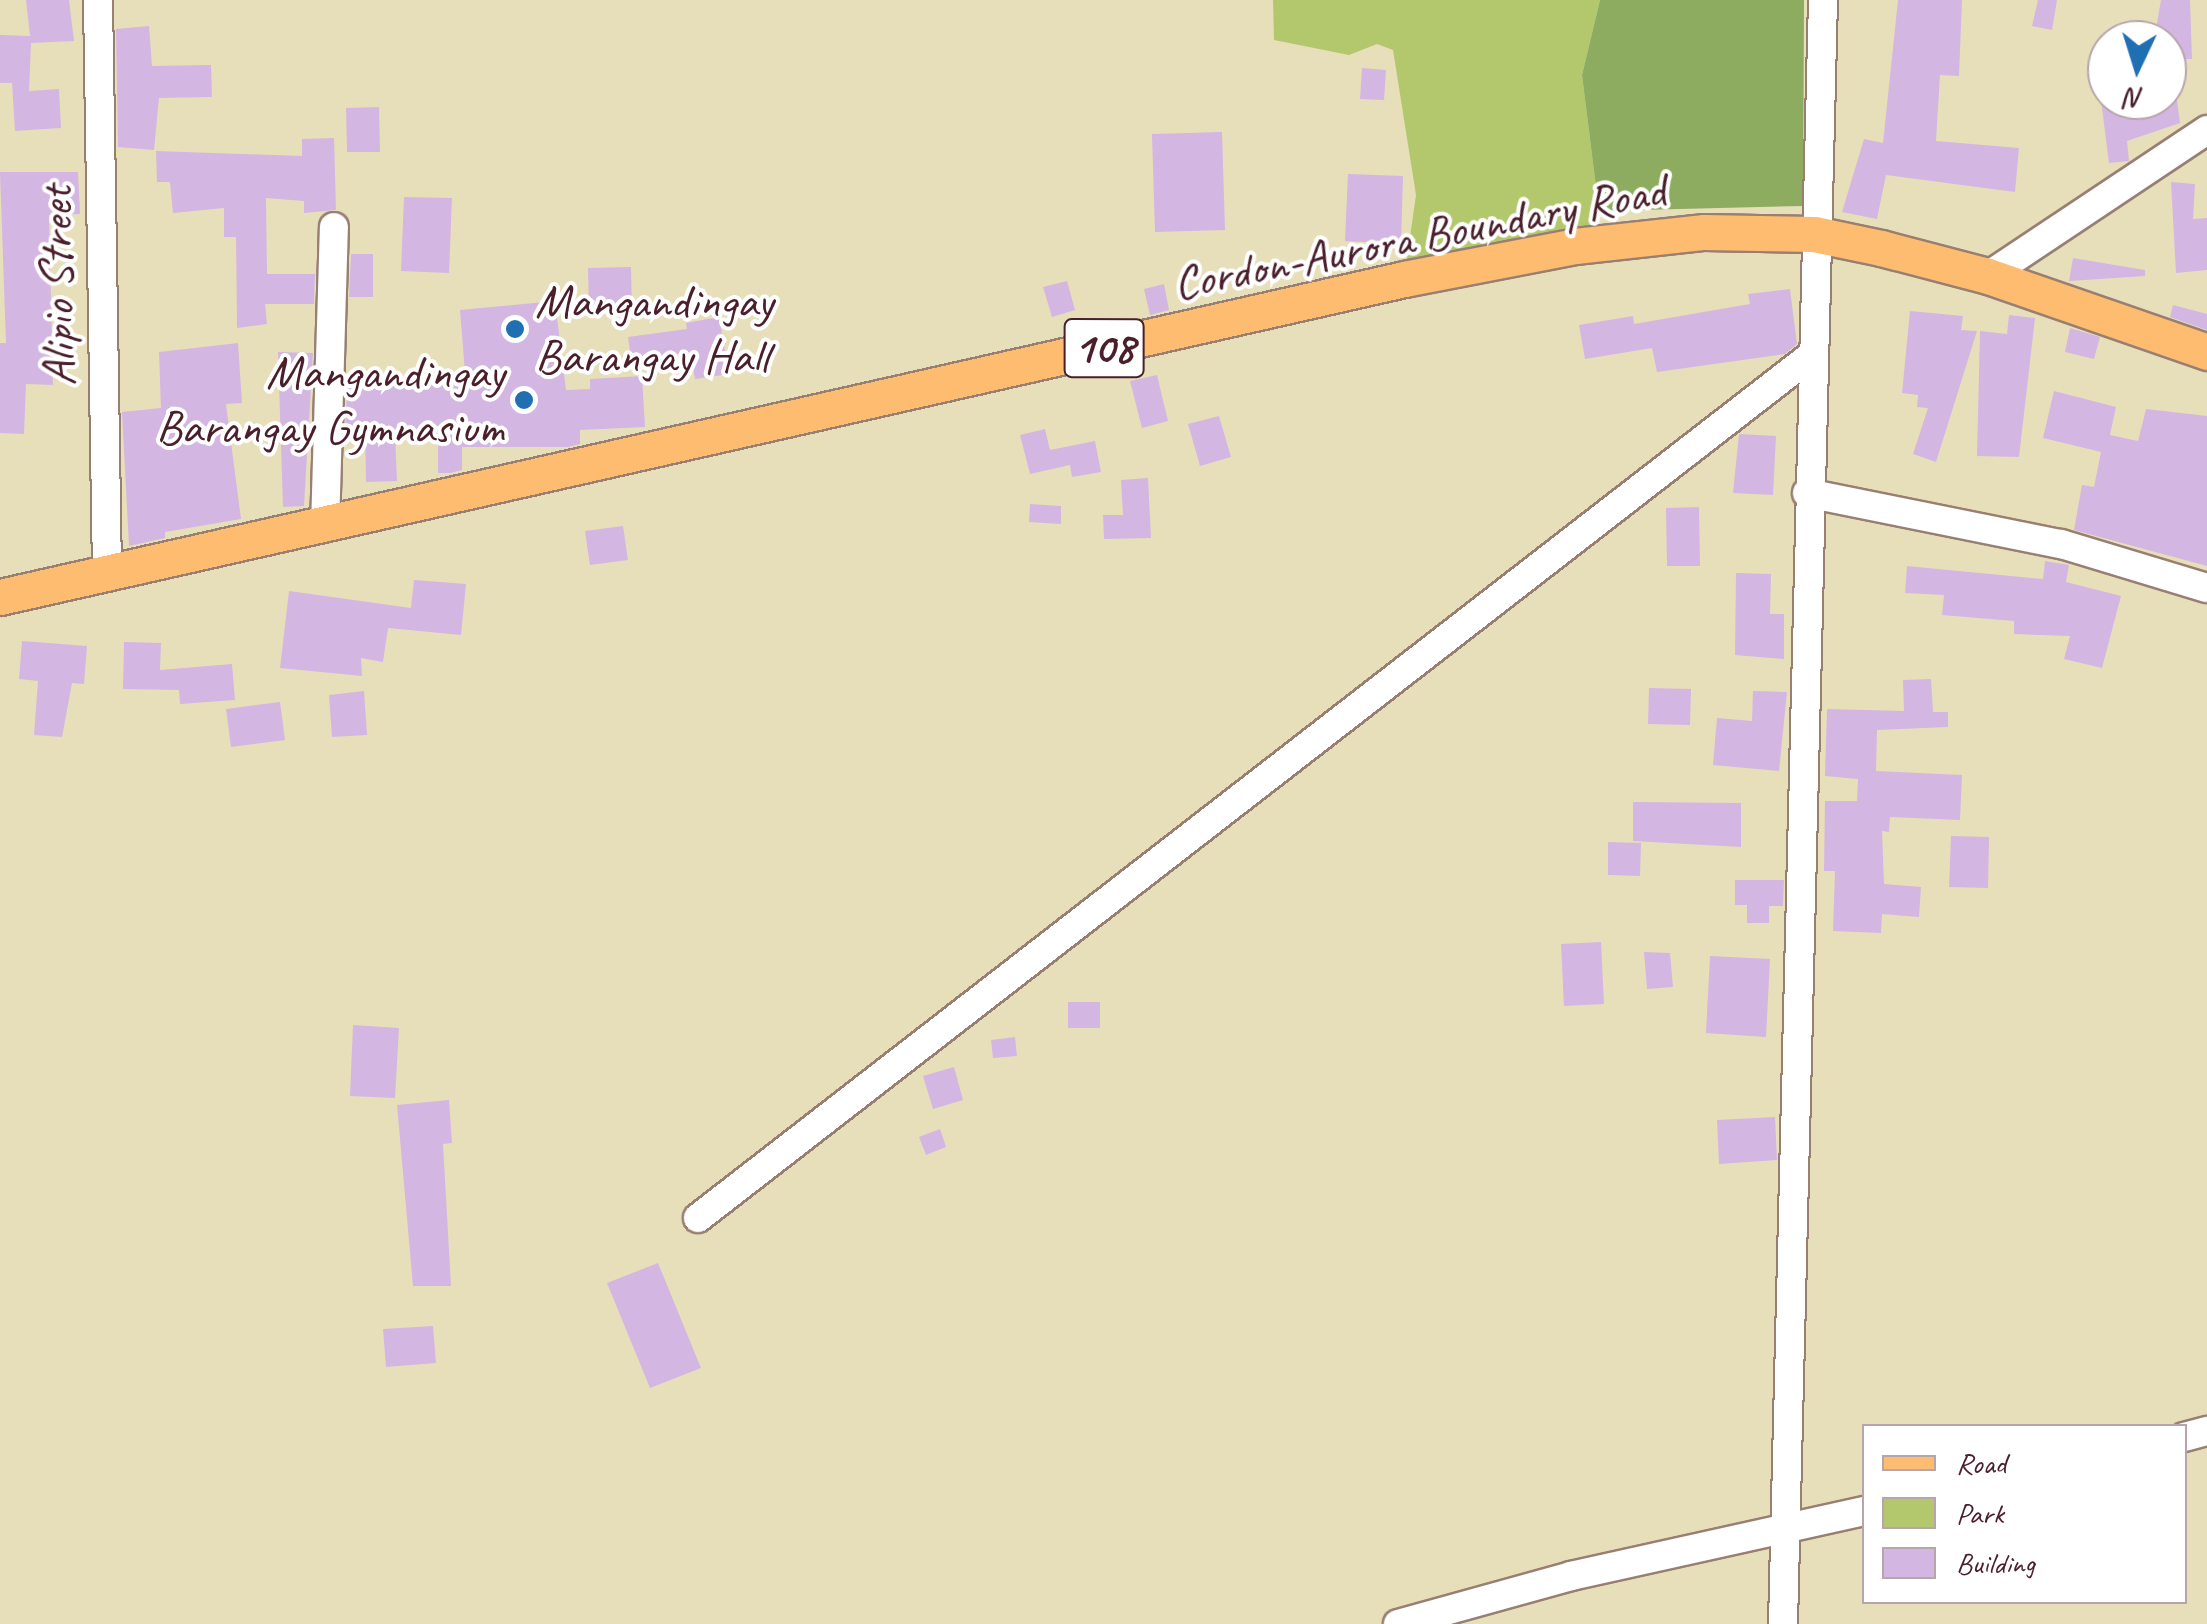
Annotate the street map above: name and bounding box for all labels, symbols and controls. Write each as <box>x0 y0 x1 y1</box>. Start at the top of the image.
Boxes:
north arrow <box>2087 20 2187 120</box>
text: N <box>2125 80 2145 116</box>
street label: Cordon-Aurora Boundary Road <box>1168 161 1670 313</box>
street label: Alipio Street <box>26 185 88 387</box>
place label: Mangandingay Barangay Hall <box>535 272 773 385</box>
road number: 108 <box>1062 308 1146 388</box>
marker: Mangandingay Barangay Hall <box>504 318 526 340</box>
place label: Mangandingay Barangay Gymnasium <box>151 343 504 456</box>
marker: Mangandingay Barangay Gymnasium <box>513 389 535 411</box>
legend <box>1862 1424 2187 1604</box>
text: Road <box>1956 1444 2006 1482</box>
text: Park <box>1956 1494 2004 1532</box>
text: Building <box>1956 1544 2035 1582</box>

